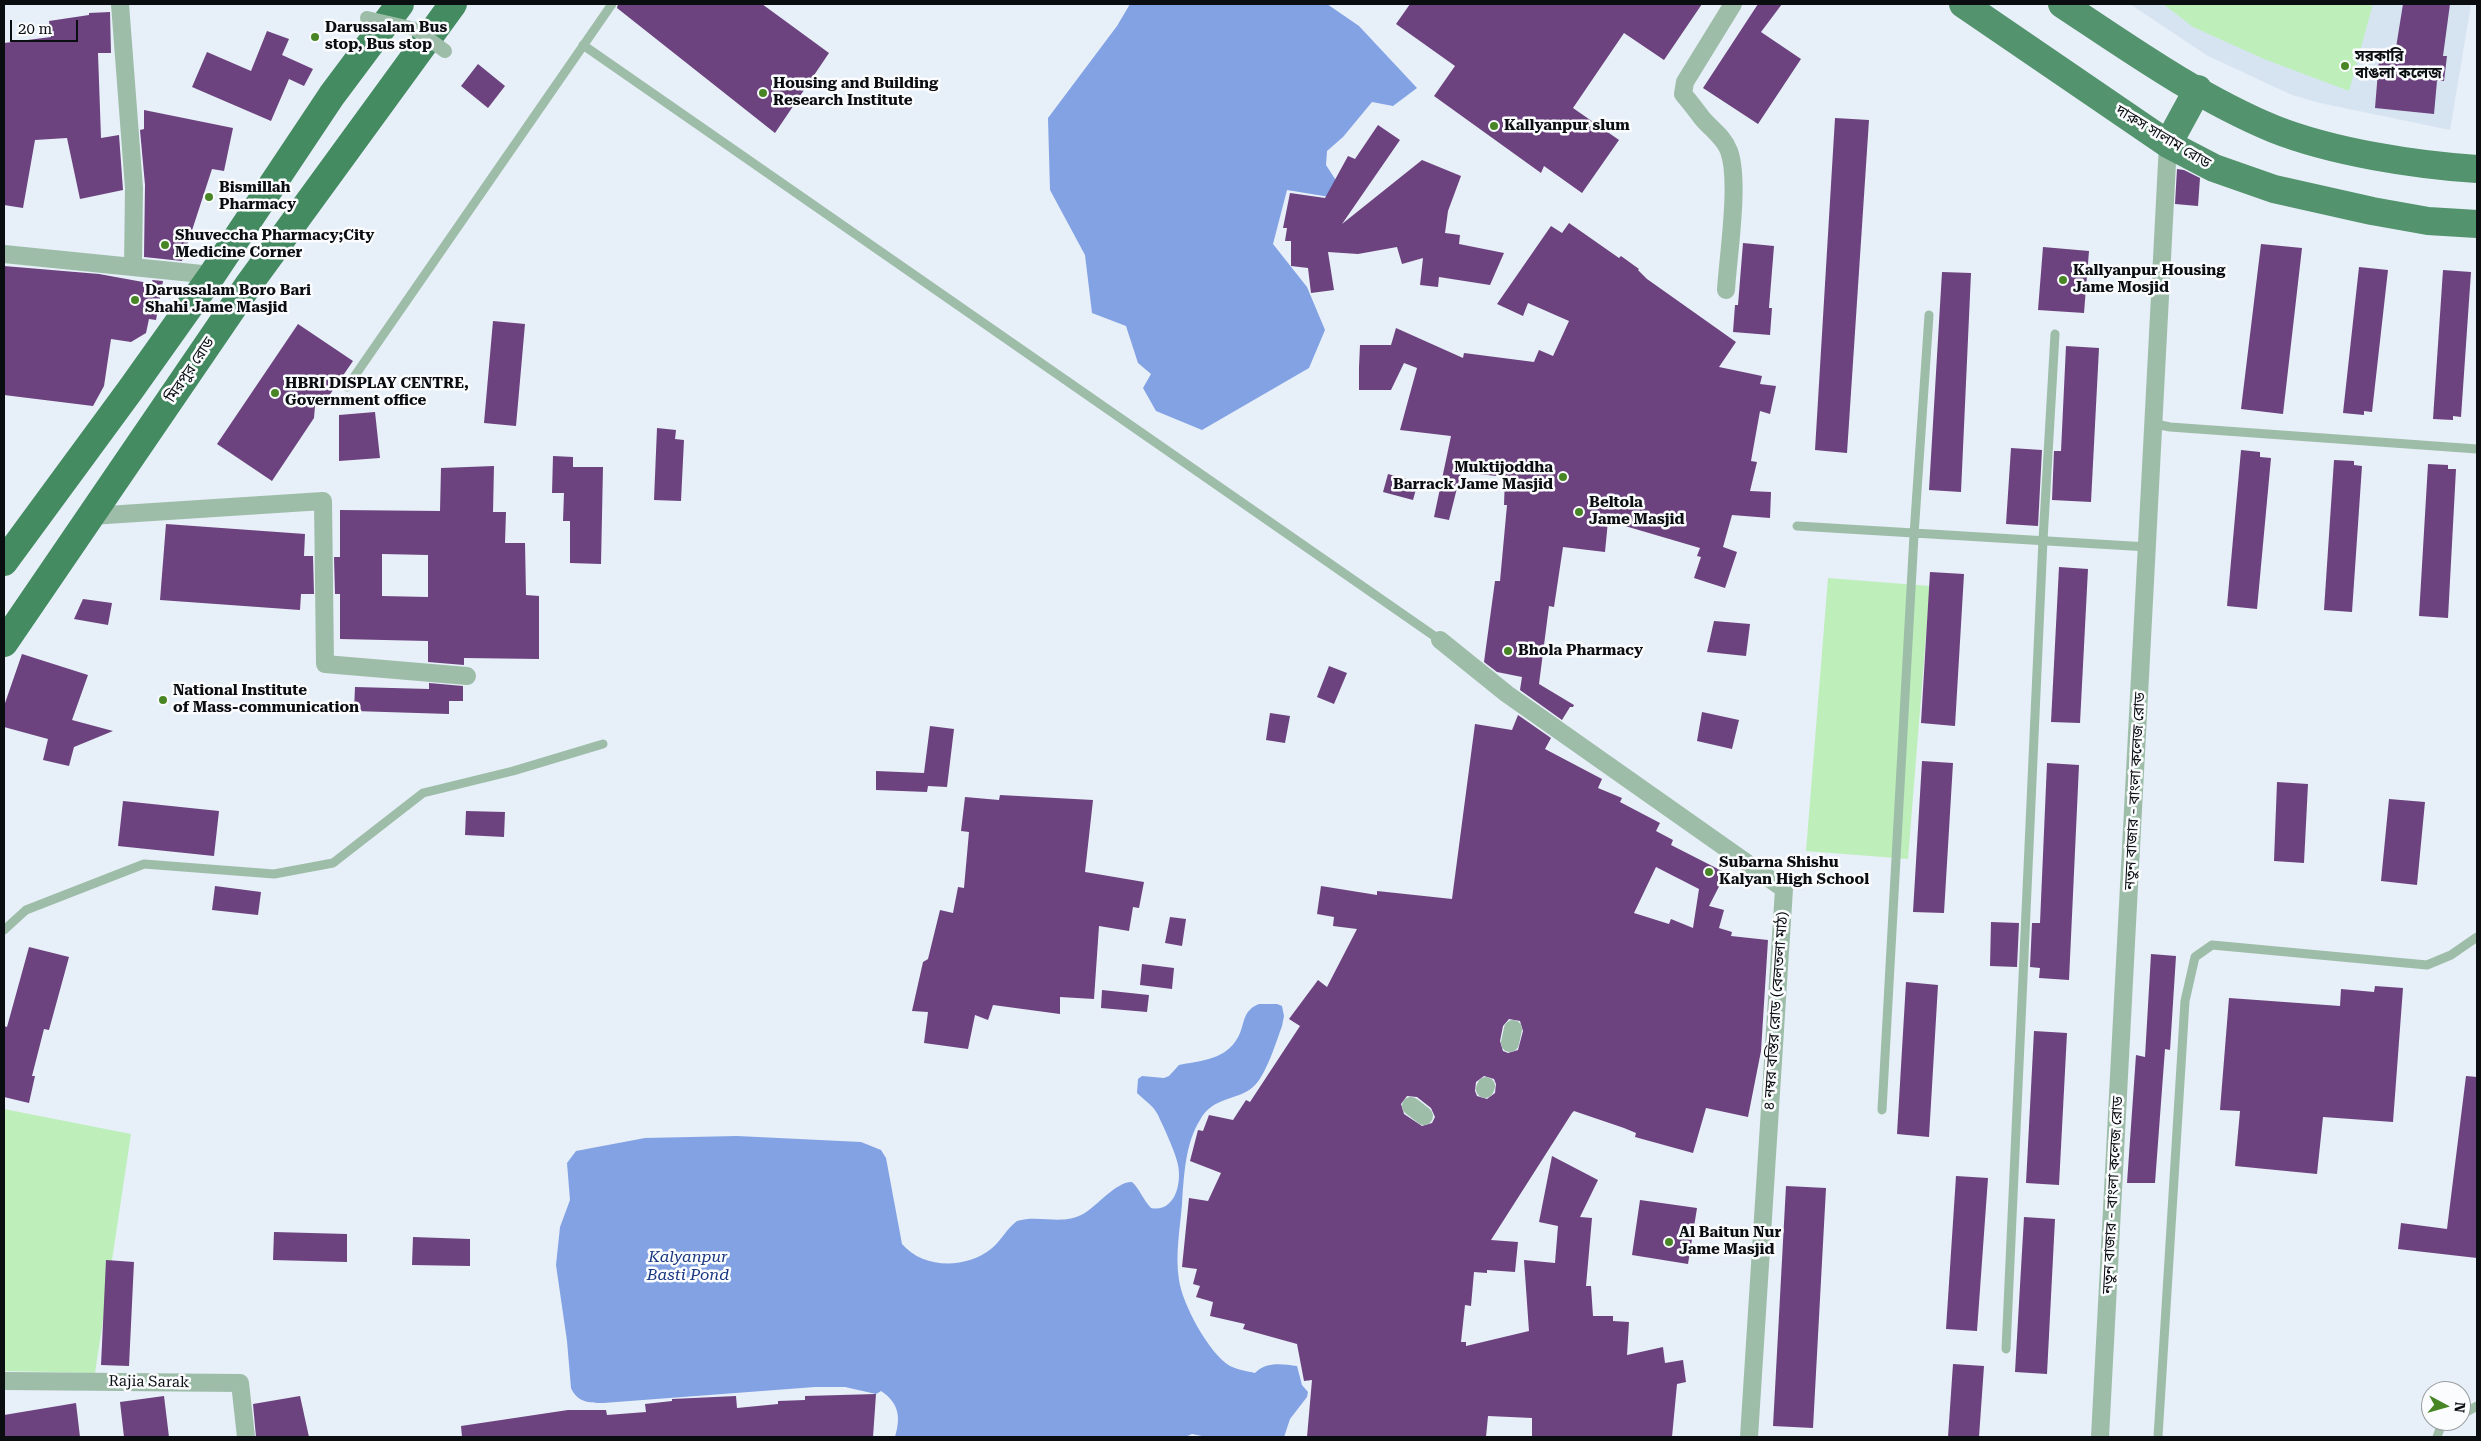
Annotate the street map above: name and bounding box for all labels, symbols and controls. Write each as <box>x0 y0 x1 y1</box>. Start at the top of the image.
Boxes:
scale bar <box>12 10 80 42</box>
place label: Darussalam Bus stop, Bus stop <box>325 19 447 54</box>
text: 20 m <box>18 20 52 38</box>
marker: Darussalam Bus stop, Bus stop <box>309 31 321 43</box>
place label: সরকারি বাঙলা কলেজ <box>2355 48 2442 83</box>
marker: সরকারি বাঙলা কলেজ <box>2339 60 2351 72</box>
place label: Housing and Building Research Institute <box>773 75 938 110</box>
marker: Housing and Building Research Institute <box>757 87 769 99</box>
street label: দারুস সালাম রোড <box>2112 102 2214 172</box>
place label: Kallyanpur slum <box>1504 117 1630 135</box>
marker: Kallyanpur slum <box>1488 120 1500 132</box>
place label: Bismillah Pharmacy <box>219 179 296 214</box>
marker: Bismillah Pharmacy <box>203 191 215 203</box>
place label: Shuveccha Pharmacy;City Medicine Corner <box>175 227 374 262</box>
marker: Shuveccha Pharmacy;City Medicine Corner <box>159 239 171 251</box>
place label: Kallyanpur Housing Jame Mosjid <box>2073 262 2226 297</box>
marker: Kallyanpur Housing Jame Mosjid <box>2057 274 2069 286</box>
place label: Darussalam Boro Bari Shahi Jame Masjid <box>145 282 311 317</box>
marker: Darussalam Boro Bari Shahi Jame Masjid <box>129 294 141 306</box>
street label: মিরপুর রোড <box>162 334 218 406</box>
place label: HBRI DISPLAY CENTRE, Government office <box>285 375 469 410</box>
marker: HBRI DISPLAY CENTRE, Government office <box>269 387 281 399</box>
place label: Muktijoddha Barrack Jame Masjid <box>1393 459 1553 494</box>
marker: Muktijoddha Barrack Jame Masjid <box>1557 471 1569 483</box>
place label: Beltola Jame Masjid <box>1589 494 1684 529</box>
marker: Beltola Jame Masjid <box>1573 506 1585 518</box>
place label: Bhola Pharmacy <box>1518 642 1643 660</box>
marker: Bhola Pharmacy <box>1502 645 1514 657</box>
place label: National Institute of Mass-communication <box>173 682 359 717</box>
street label: নতুন বাজার - বাংলা কলেজ রোড <box>2121 692 2149 890</box>
marker: National Institute of Mass-communication <box>157 694 169 706</box>
place label: Subarna Shishu Kalyan High School <box>1719 854 1869 889</box>
marker: Subarna Shishu Kalyan High School <box>1703 866 1715 878</box>
street label: ৪ নম্বর বস্তির রোড (বেলতলা মাঠ) <box>1760 911 1792 1111</box>
street label: নতুন বাজার - বাংলা কলেজ রোড <box>2099 1096 2127 1294</box>
place label: Al Baitun Nur Jame Masjid <box>1679 1224 1781 1259</box>
marker: Al Baitun Nur Jame Masjid <box>1663 1236 1675 1248</box>
water label: Kalyanpur Basti Pond <box>647 1247 729 1285</box>
street label: Rajia Sarak <box>108 1372 190 1392</box>
north arrow <box>2421 1381 2471 1431</box>
text: N <box>2451 1401 2468 1414</box>

